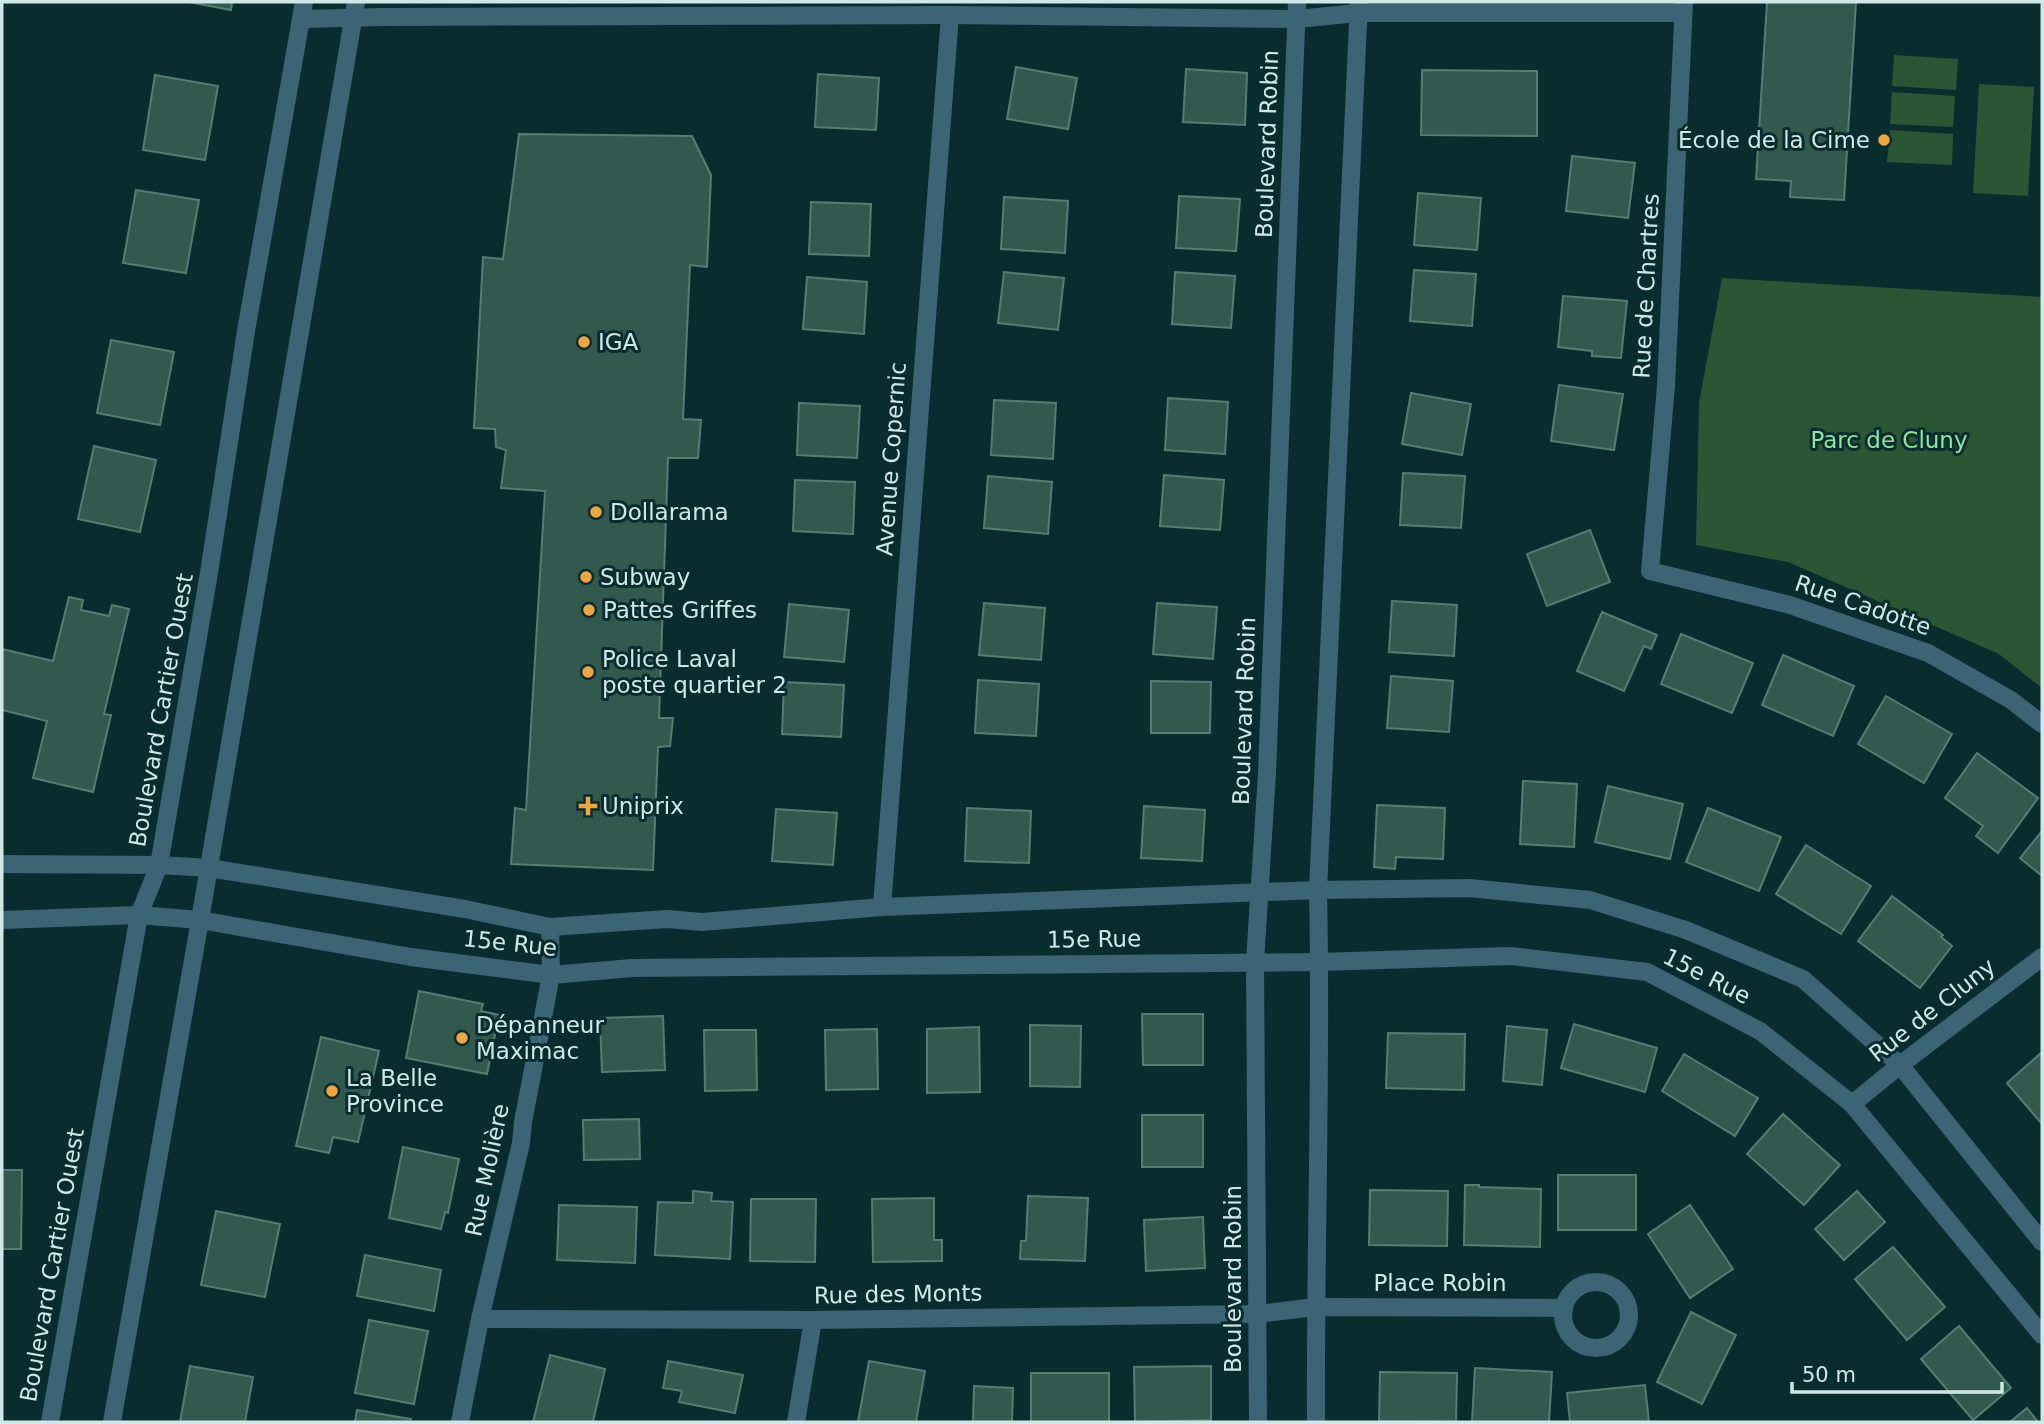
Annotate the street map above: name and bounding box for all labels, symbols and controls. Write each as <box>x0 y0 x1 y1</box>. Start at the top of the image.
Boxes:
street label: Boulevard Robin <box>1251 49 1283 239</box>
place label: École de la Cime <box>1678 126 1870 153</box>
marker: École de la Cime <box>1876 132 1892 148</box>
street label: Rue de Chartres <box>1628 193 1664 379</box>
place label: IGA <box>598 329 639 355</box>
marker: IGA <box>576 334 592 350</box>
street label: Avenue Copernic <box>871 361 911 557</box>
park label: Parc de Cluny <box>1810 427 1968 453</box>
place label: Dollarama <box>610 499 729 525</box>
marker: Dollarama <box>588 504 604 520</box>
place label: Subway <box>600 564 690 590</box>
marker: Subway <box>578 569 594 585</box>
street label: Rue Cadotte <box>1792 570 1934 640</box>
street label: Boulevard Cartier Ouest <box>124 571 198 849</box>
place label: Pattes Griffes <box>603 597 757 623</box>
marker: Pattes Griffes <box>581 602 597 618</box>
street label: Boulevard Robin <box>1228 616 1260 806</box>
place label: Police Laval poste quartier 2 <box>602 646 787 698</box>
marker: Police Laval poste quartier 2 <box>580 664 596 680</box>
place label: Uniprix <box>602 793 684 819</box>
marker: Uniprix <box>580 798 596 814</box>
street label: 15e Rue <box>462 925 558 961</box>
street label: 15e Rue <box>1047 925 1141 953</box>
street label: 15e Rue <box>1659 943 1755 1009</box>
street label: Rue de Cluny <box>1864 953 2000 1067</box>
place label: Dépanneur Maximac <box>476 1012 604 1064</box>
marker: Dépanneur Maximac <box>454 1030 470 1046</box>
place label: La Belle Province <box>346 1065 444 1117</box>
marker: La Belle Province <box>324 1083 340 1099</box>
street label: Rue Molière <box>460 1101 514 1239</box>
street label: Boulevard Cartier Ouest <box>15 1126 89 1404</box>
street label: Boulevard Robin <box>1220 1185 1246 1373</box>
street label: Place Robin <box>1373 1270 1507 1296</box>
street label: Rue des Monts <box>814 1280 982 1308</box>
scale bar <box>1792 1350 2002 1394</box>
text: 50 m <box>1802 1363 1856 1387</box>

